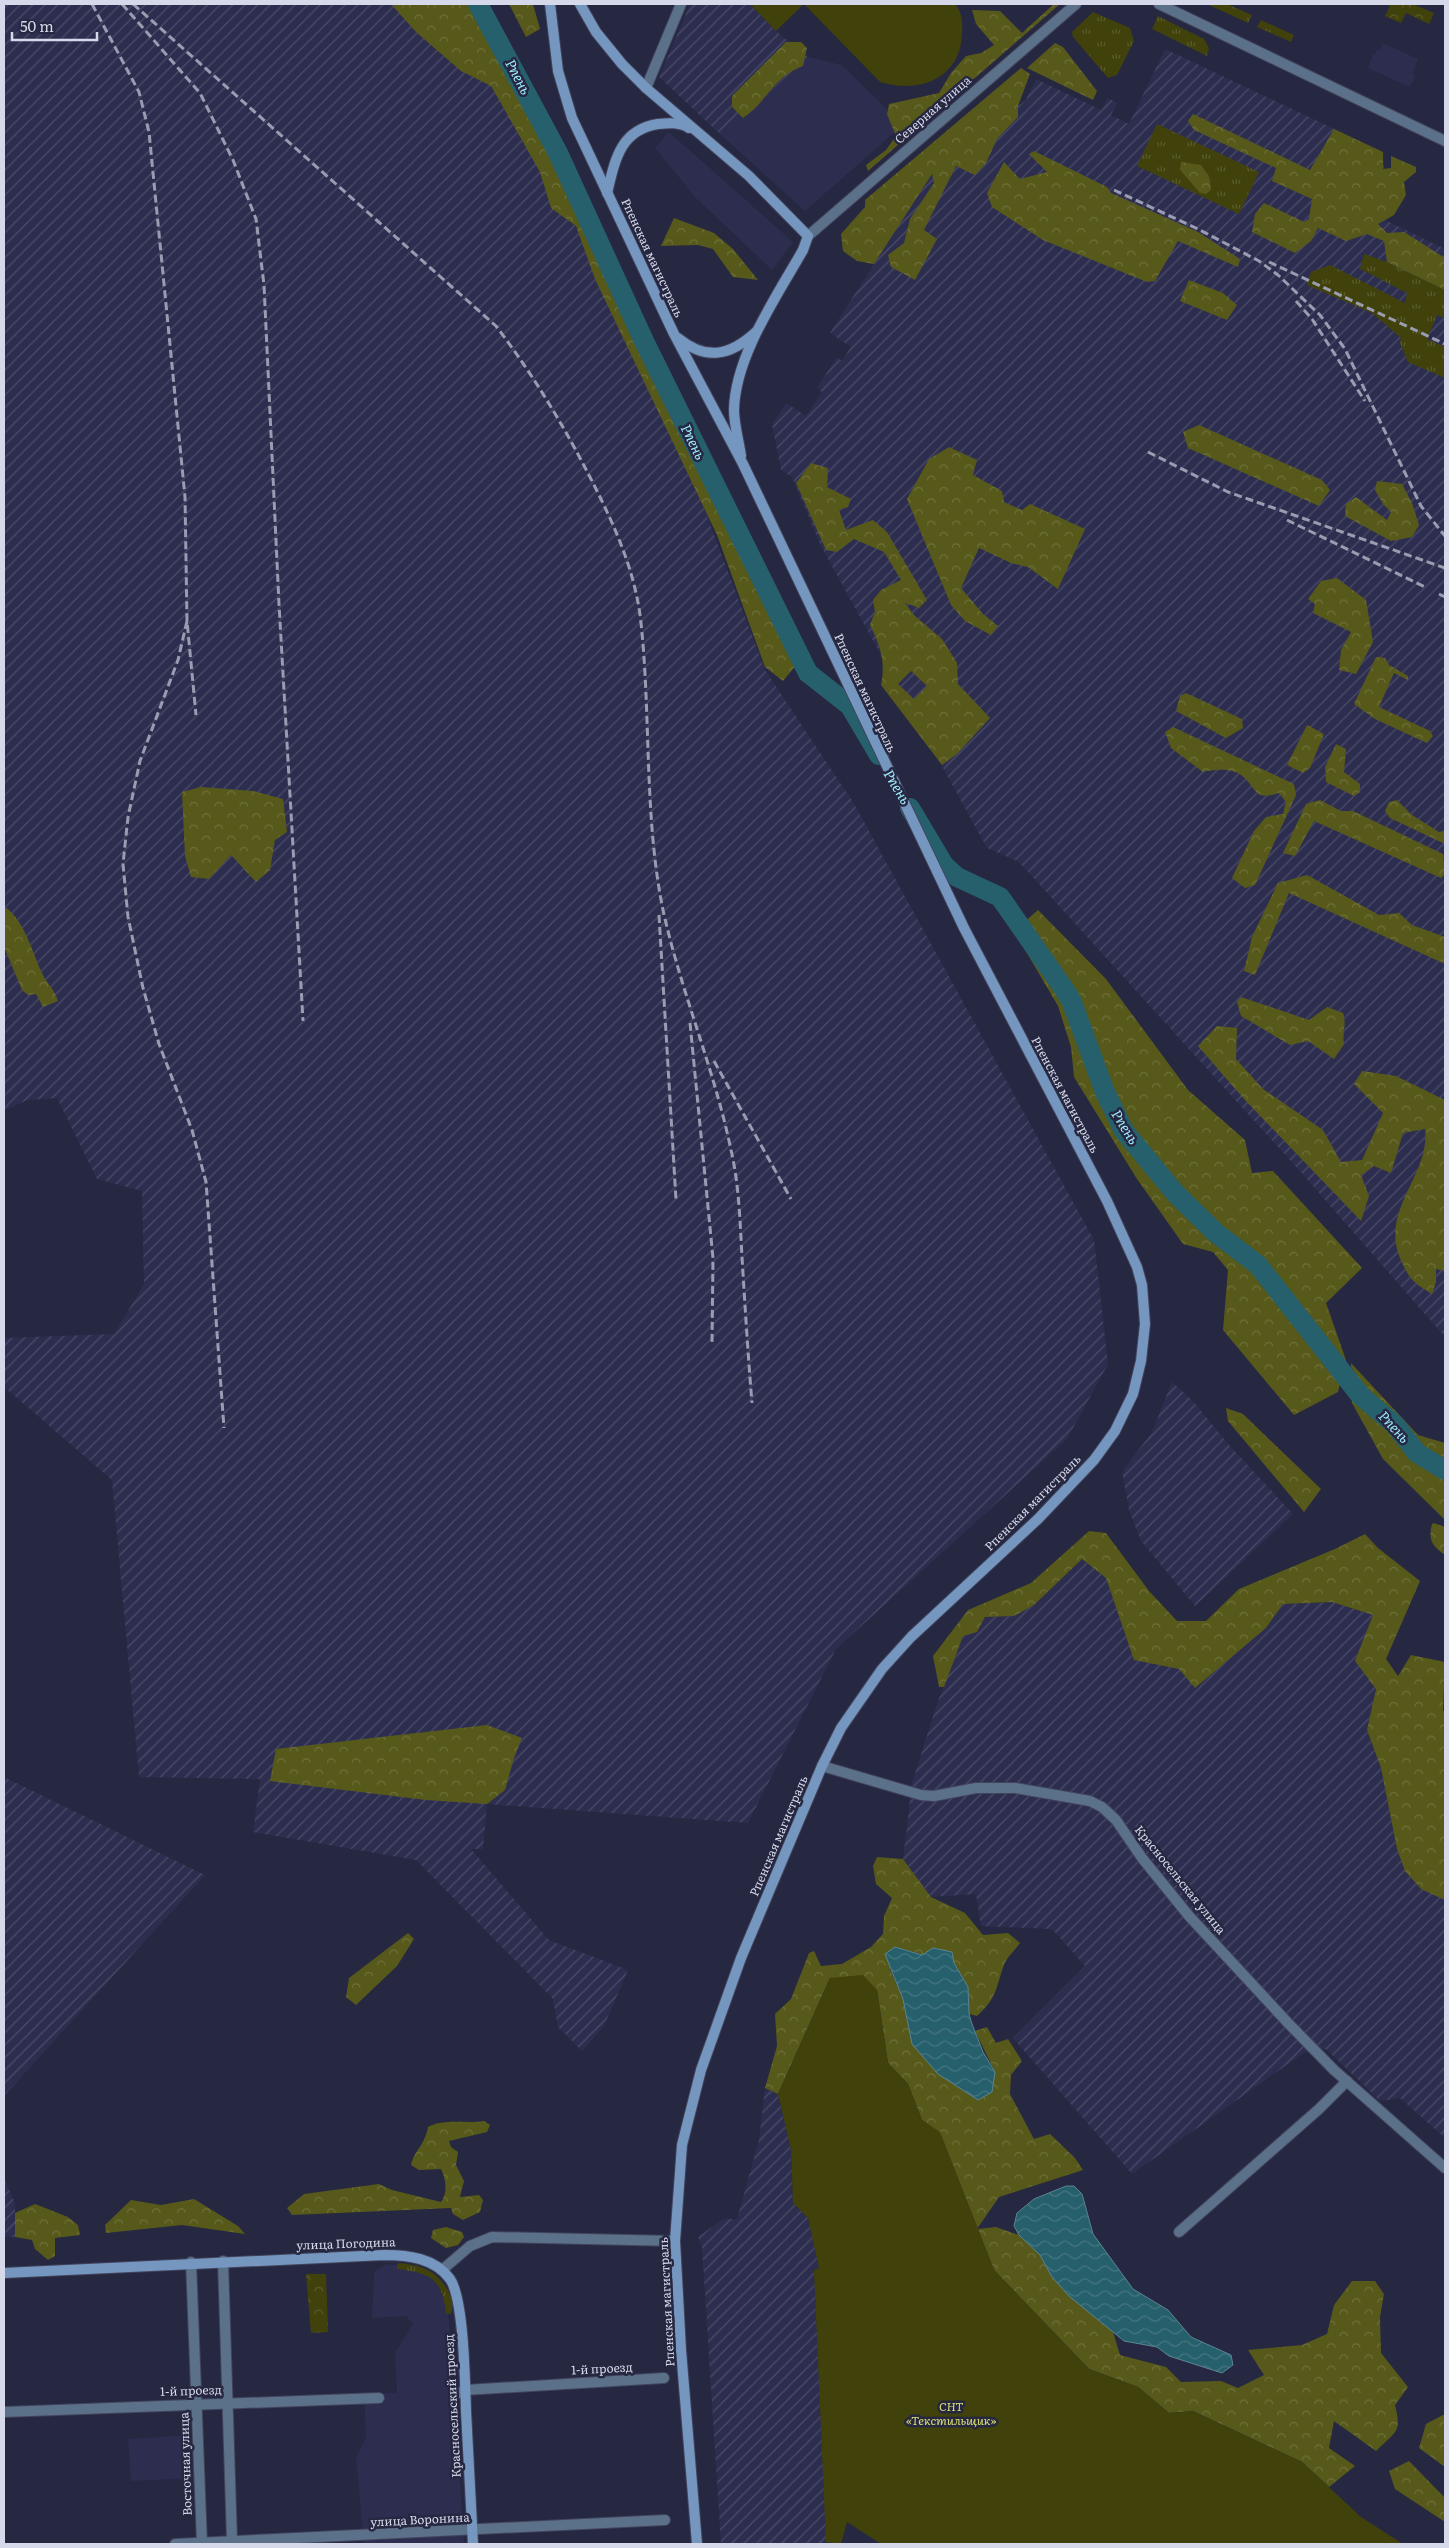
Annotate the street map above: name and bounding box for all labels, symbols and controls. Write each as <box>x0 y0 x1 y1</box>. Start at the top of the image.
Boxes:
scale bar <box>12 10 98 42</box>
text: 50 m <box>20 14 54 37</box>
water label: Рпень <box>501 55 537 98</box>
street label: Северная улица <box>890 71 975 147</box>
street label: Рпенская магистраль <box>617 195 689 321</box>
water label: Рпень <box>677 420 711 463</box>
street label: Рпенская магистраль <box>830 630 902 756</box>
water label: Рпень <box>880 765 916 808</box>
street label: Рпенская магистраль <box>1027 1033 1104 1156</box>
water label: Рпень <box>1107 1105 1144 1148</box>
water label: Рпень <box>1375 1406 1415 1447</box>
street label: Рпенская магистраль <box>980 1450 1085 1555</box>
street label: Рпенская магистраль <box>744 1772 812 1899</box>
street label: Красносельская улица <box>1131 1821 1231 1938</box>
street label: улица Погодина <box>296 2232 396 2254</box>
street label: Рпенская магистраль <box>654 2236 678 2367</box>
street label: Красносельский проезд <box>439 2334 465 2478</box>
street label: 1-й проезд <box>571 2357 633 2379</box>
street label: 1-й проезд <box>160 2380 222 2400</box>
park label: СНТ «Текстильщик» <box>906 2397 996 2429</box>
street label: Восточная улица <box>174 2411 196 2516</box>
street label: улица Воронина <box>370 2507 471 2531</box>

